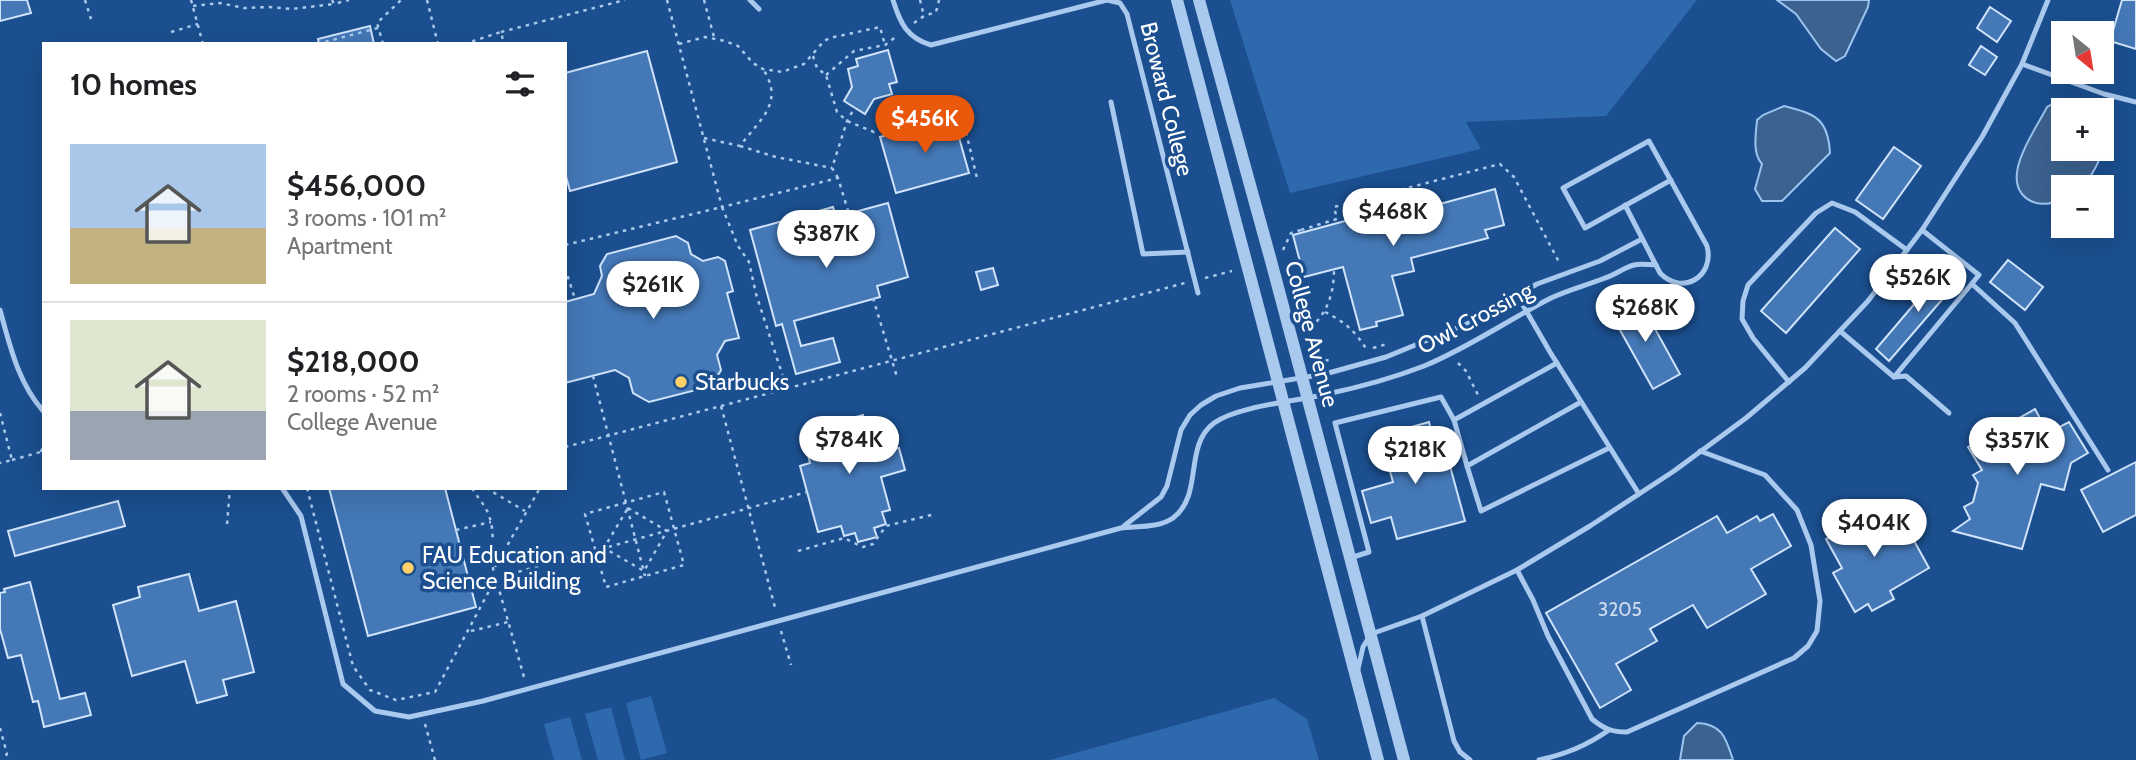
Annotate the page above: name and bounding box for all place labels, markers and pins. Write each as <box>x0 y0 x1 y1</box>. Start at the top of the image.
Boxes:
pin: $456K <box>876 96 974 155</box>
pin: $468K <box>1344 188 1442 248</box>
pin: $387K <box>777 210 875 270</box>
pin: $526K <box>1869 254 1967 314</box>
pin: $261K <box>604 262 702 321</box>
pin: $268K <box>1596 284 1694 344</box>
place label: Starbucks <box>695 368 789 396</box>
marker: Starbucks <box>673 374 689 390</box>
pin: $784K <box>800 416 898 476</box>
pin: $357K <box>1968 418 2066 477</box>
pin: $218K <box>1366 426 1464 486</box>
pin: $404K <box>1825 500 1923 559</box>
place label: FAU Education and Science Building <box>422 541 607 595</box>
marker: FAU Education and Science Building <box>400 560 416 576</box>

